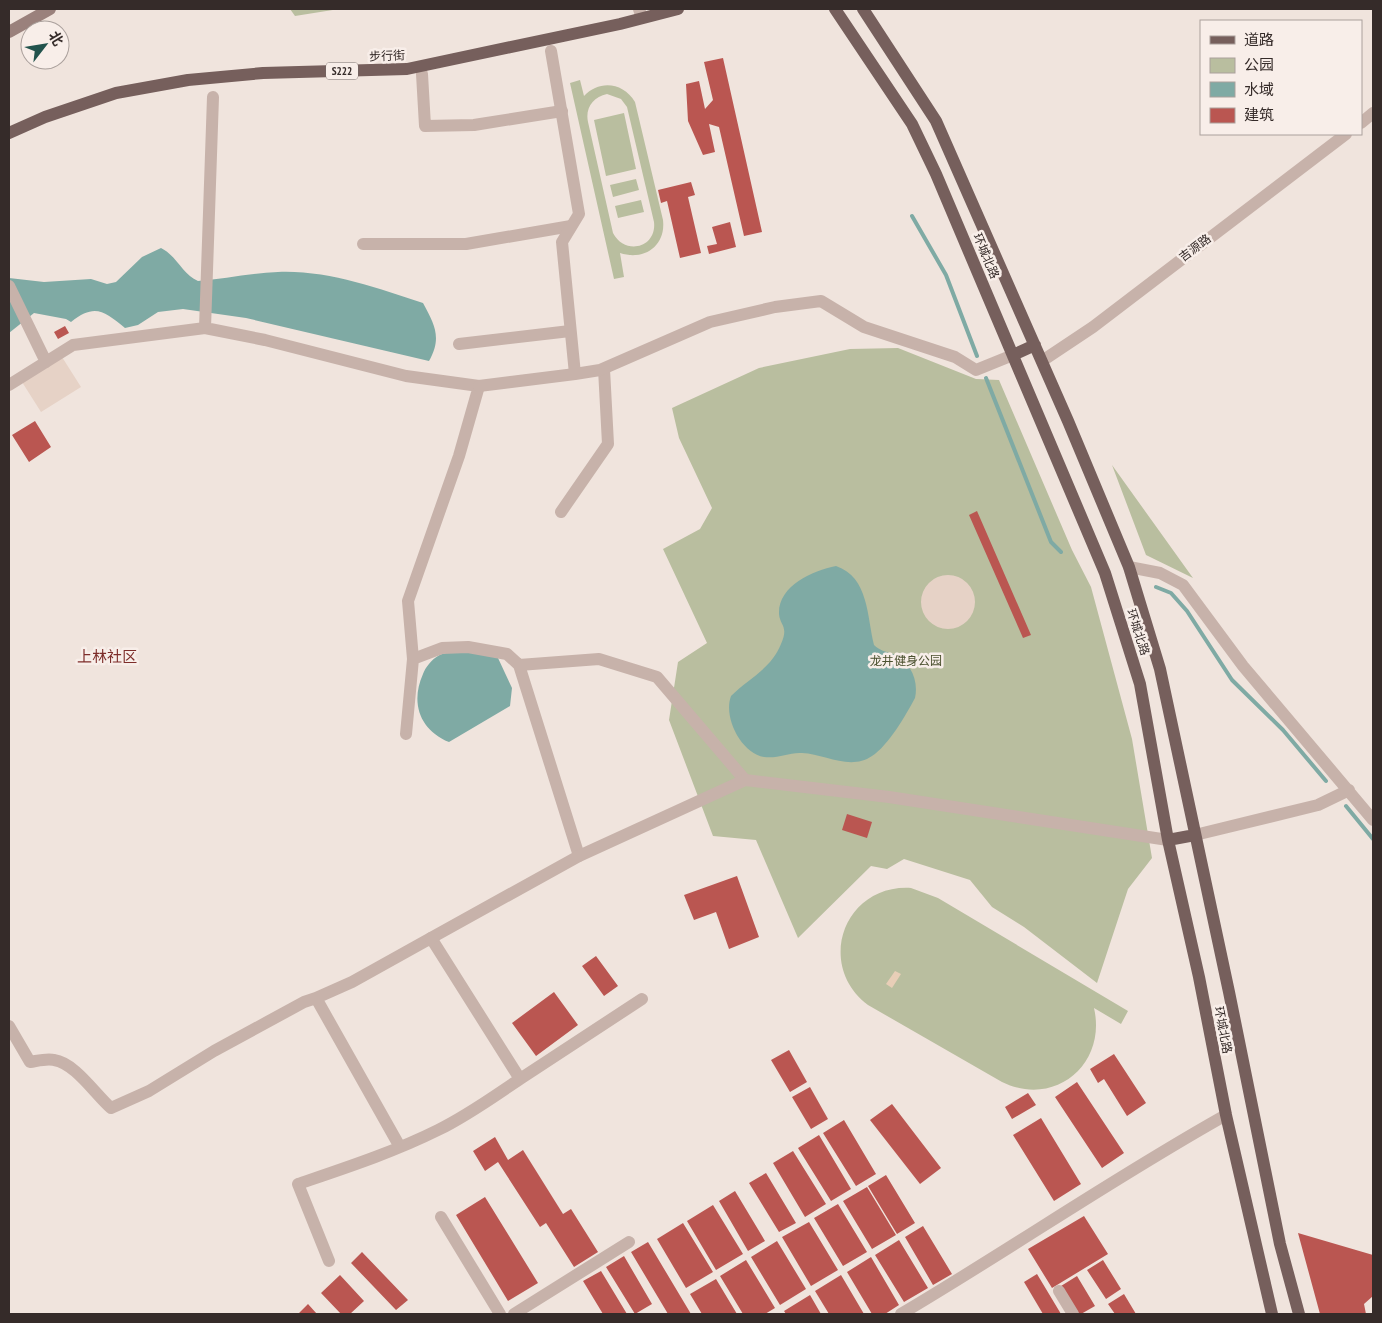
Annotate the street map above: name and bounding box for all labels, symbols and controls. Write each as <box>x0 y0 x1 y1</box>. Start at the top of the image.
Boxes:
north arrow <box>20 20 70 70</box>
legend <box>1200 20 1362 135</box>
text: 北 <box>45 28 67 49</box>
text: 道路 <box>1244 30 1274 49</box>
street label: 步行街 <box>369 47 405 64</box>
text: 公园 <box>1244 55 1274 74</box>
road number: S222 <box>326 62 358 80</box>
text: 水域 <box>1244 80 1274 99</box>
text: 建筑 <box>1244 105 1274 124</box>
street label: 环城北路 <box>970 231 1003 281</box>
street label: 吉源路 <box>1176 231 1214 264</box>
street label: 环城北路 <box>1124 607 1153 657</box>
district label: 上林社区 <box>77 647 137 666</box>
park label: 龙井健身公园 <box>870 653 942 668</box>
street label: 环城北路 <box>1212 1005 1235 1055</box>

